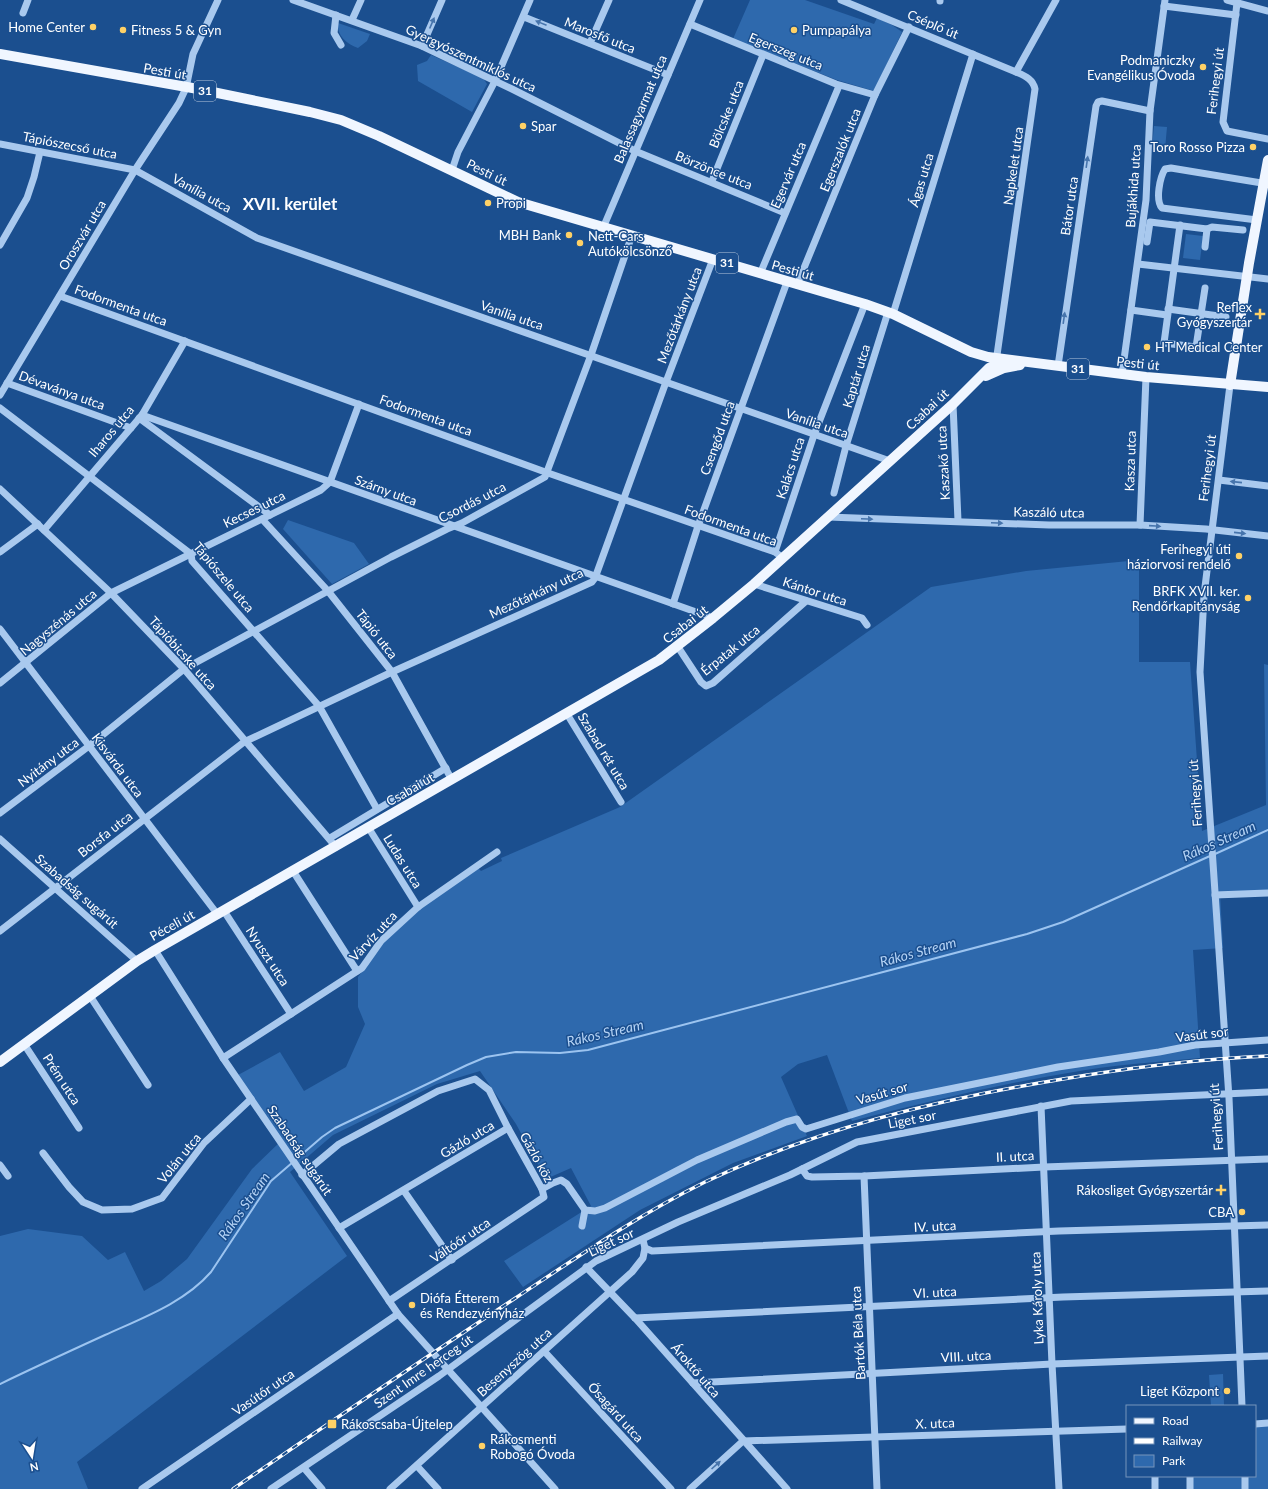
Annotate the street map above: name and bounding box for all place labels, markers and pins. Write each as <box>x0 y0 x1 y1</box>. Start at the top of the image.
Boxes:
place label: Home Center <box>8 19 85 35</box>
marker: Home Center <box>88 22 98 32</box>
place label: Fitness 5 & Gyn <box>131 22 221 38</box>
place label: Pumpapálya <box>802 22 871 38</box>
marker: Fitness 5 & Gyn <box>118 25 128 35</box>
marker: Pumpapálya <box>789 25 799 35</box>
place label: Podmaniczky Evangélikus Óvoda <box>1087 52 1195 83</box>
marker: Podmaniczky Evangélikus Óvoda <box>1198 62 1208 72</box>
place label: Spar <box>531 118 557 134</box>
marker: Spar <box>518 121 528 131</box>
place label: Toro Rosso Pizza <box>1150 139 1245 155</box>
marker: Toro Rosso Pizza <box>1248 142 1258 152</box>
place label: Propi <box>496 195 526 211</box>
marker: Propi <box>483 198 493 208</box>
place label: MBH Bank <box>499 227 561 243</box>
place label: Nett-Cars Autókölcsönző <box>588 228 672 259</box>
marker: MBH Bank <box>564 230 574 240</box>
marker: Nett-Cars Autókölcsönző <box>575 238 585 248</box>
place label: Reflex Gyógyszertár <box>1177 299 1253 330</box>
marker: Reflex Gyógyszertár <box>1255 309 1265 319</box>
place label: HT Medical Center <box>1155 339 1263 355</box>
marker: HT Medical Center <box>1142 342 1152 352</box>
place label: Ferihegyi úti háziorvosi rendelő <box>1127 541 1231 572</box>
marker: Ferihegyi úti háziorvosi rendelő <box>1234 551 1244 561</box>
place label: BRFK XVII. ker. Rendőrkapitányság <box>1132 583 1240 614</box>
marker: BRFK XVII. ker. Rendőrkapitányság <box>1243 593 1253 603</box>
place label: Rákosliget Gyógyszertár <box>1076 1182 1213 1198</box>
marker: Rákosliget Gyógyszertár <box>1216 1185 1226 1195</box>
place label: CBA <box>1208 1204 1234 1220</box>
marker: CBA <box>1237 1207 1247 1217</box>
place label: Diófa Étterem és Rendezvényház <box>420 1290 525 1321</box>
marker: Diófa Étterem és Rendezvényház <box>407 1300 417 1310</box>
place label: Liget Központ <box>1140 1383 1219 1399</box>
marker: Liget Központ <box>1222 1386 1232 1396</box>
place label: Rákoscsaba-Újtelep <box>341 1416 453 1432</box>
marker: Rákoscsaba-Újtelep <box>326 1418 338 1430</box>
place label: Rákosmenti Robogó Óvoda <box>490 1431 575 1462</box>
marker: Rákosmenti Robogó Óvoda <box>477 1441 487 1451</box>

